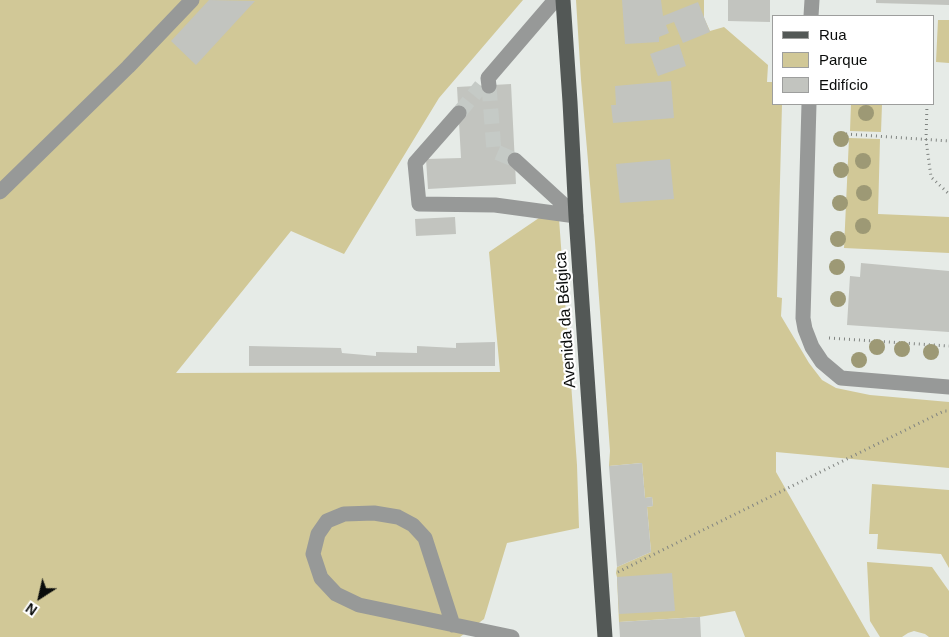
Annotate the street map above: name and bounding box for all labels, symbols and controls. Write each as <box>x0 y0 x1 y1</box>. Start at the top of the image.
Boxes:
legend <box>772 15 934 105</box>
text: Rua <box>819 26 847 43</box>
text: Parque <box>819 51 867 68</box>
text: Edifício <box>819 76 868 93</box>
street label: Avenida da Bélgica <box>552 251 580 389</box>
north arrow <box>15 572 65 622</box>
text: N <box>23 600 40 619</box>

